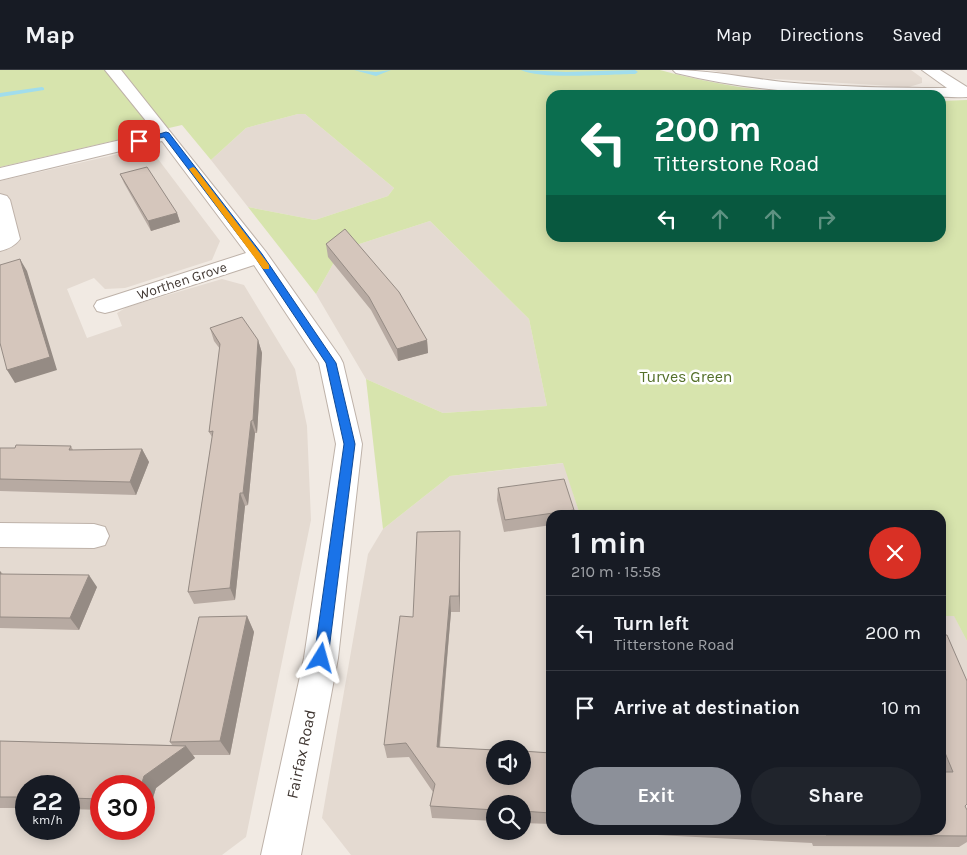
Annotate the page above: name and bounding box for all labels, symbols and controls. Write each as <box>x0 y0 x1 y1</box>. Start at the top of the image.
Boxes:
text: Map <box>25 21 75 49</box>
text: Map <box>716 24 752 46</box>
text: Directions <box>780 24 864 46</box>
text: Saved <box>892 24 942 46</box>
text: 200 m <box>654 109 762 150</box>
icon: left <box>571 110 636 175</box>
pin <box>118 120 160 162</box>
icon: arrive <box>125 127 153 155</box>
text: Titterstone Road <box>654 151 820 177</box>
icon: left <box>653 205 681 233</box>
icon: ahead <box>706 205 734 233</box>
icon: ahead <box>759 205 787 233</box>
icon: right <box>812 205 840 233</box>
street label: Worthen Grove <box>135 258 229 304</box>
park label: Turves Green <box>639 367 733 386</box>
text: 1 min <box>571 525 646 561</box>
button: close <box>869 527 921 579</box>
text: 210 m · 15:58 <box>571 562 661 581</box>
text: Turn left <box>614 613 689 635</box>
icon: left <box>571 619 599 647</box>
text: 200 m <box>865 622 921 644</box>
position arrow <box>294 631 346 683</box>
text: Titterstone Road <box>614 635 734 654</box>
icon: arrive <box>571 694 599 722</box>
text: Arrive at destination <box>614 697 800 719</box>
text: 10 m <box>881 697 921 719</box>
street label: Fairfax Road <box>282 708 320 800</box>
map controls <box>486 740 531 840</box>
button: sound <box>486 740 531 785</box>
button: Exit <box>571 767 741 825</box>
button: Share <box>751 767 921 825</box>
speed limit sign: 30 <box>90 775 155 840</box>
text: 22 <box>32 787 63 816</box>
button: search <box>486 795 531 840</box>
text: km/h <box>32 813 63 827</box>

